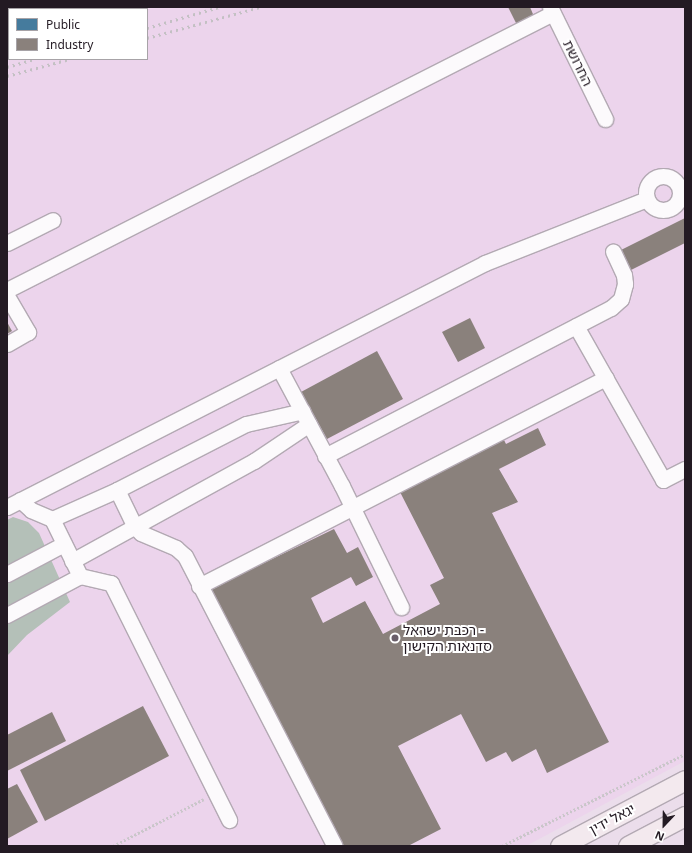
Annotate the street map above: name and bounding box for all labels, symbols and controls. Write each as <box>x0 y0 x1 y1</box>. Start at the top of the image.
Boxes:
legend <box>8 8 148 60</box>
text: Public <box>46 16 80 33</box>
text: Industry <box>46 36 93 53</box>
street label: החרושת <box>560 37 596 89</box>
place label: רכבת ישראל - סדנאות הקישון <box>403 622 492 654</box>
marker: רכבת ישראל - סדנאות הקישון <box>390 633 400 643</box>
street label: יגאל ידין <box>586 800 638 838</box>
north arrow <box>644 805 684 845</box>
text: N <box>652 828 666 845</box>

